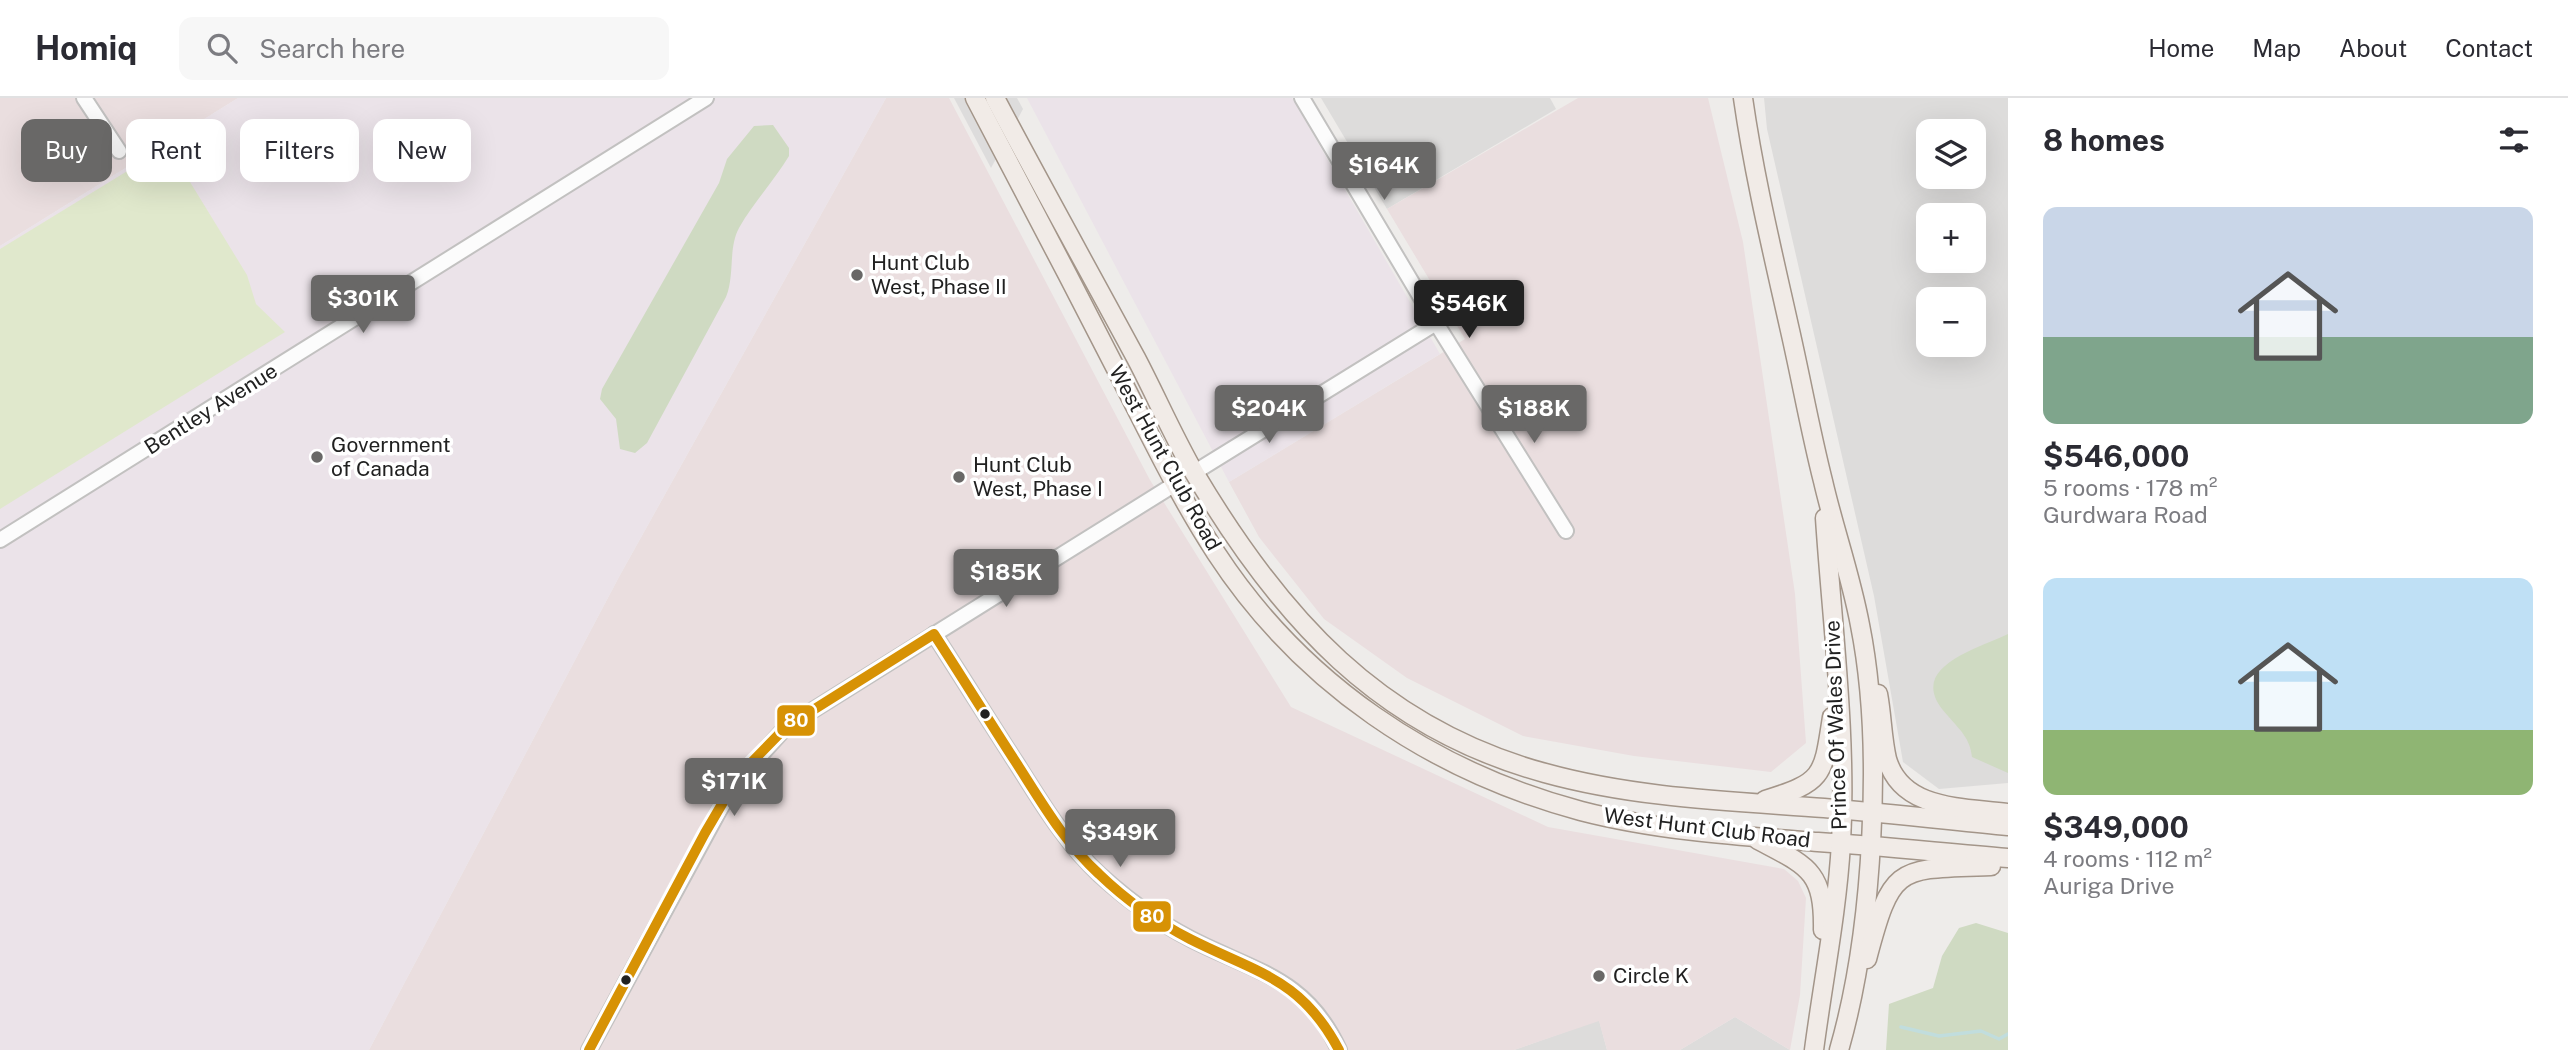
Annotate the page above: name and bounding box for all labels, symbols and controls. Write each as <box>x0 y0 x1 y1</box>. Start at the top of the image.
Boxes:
search box <box>179 17 669 80</box>
text: Homiq <box>35 29 137 67</box>
icon: search <box>203 29 241 67</box>
text: Search here <box>259 33 405 64</box>
text: Home <box>2148 34 2214 62</box>
text: Map <box>2252 34 2301 62</box>
text: About <box>2339 34 2407 62</box>
text: Contact <box>2445 34 2533 62</box>
chip: Buy <box>21 119 112 182</box>
chip: Rent <box>126 119 226 182</box>
chip: Filters <box>240 119 359 182</box>
chip: New <box>373 119 471 182</box>
map controls <box>1916 119 1986 357</box>
button: layers <box>1916 119 1986 189</box>
icon: filters <box>2495 121 2533 159</box>
text: 8 homes <box>2043 122 2165 158</box>
pin: $164K <box>1335 142 1433 202</box>
text: $164K <box>1348 151 1420 178</box>
button: + <box>1916 203 1986 273</box>
place label: Hunt Club West, Phase II <box>871 250 1007 299</box>
icon: home <box>2225 253 2351 379</box>
marker: Hunt Club West, Phase II <box>849 267 865 283</box>
pin: $301K <box>314 275 412 335</box>
pin: $546K <box>1420 280 1518 340</box>
text: $301K <box>327 284 399 311</box>
button: − <box>1916 287 1986 357</box>
text: $546K <box>1430 289 1508 316</box>
street label: Bentley Avenue <box>140 358 282 459</box>
street label: West Hunt Club Road <box>1104 361 1227 555</box>
pin: $204K <box>1220 386 1318 445</box>
pin: $188K <box>1485 386 1583 445</box>
text: $204K <box>1231 394 1307 421</box>
text: $188K <box>1498 394 1570 421</box>
place label: Government of Canada <box>331 432 451 481</box>
text: $546,000 <box>2043 438 2189 474</box>
marker: Government of Canada <box>309 449 325 465</box>
place label: Hunt Club West, Phase I <box>973 452 1103 501</box>
marker: Hunt Club West, Phase I <box>951 469 967 485</box>
text: 5 rooms · 178 m² <box>2043 474 2217 501</box>
text: Gurdwara Road <box>2043 501 2208 528</box>
pin: $185K <box>957 550 1055 609</box>
text: $185K <box>970 558 1042 585</box>
street label: Prince Of Wales Drive <box>1819 620 1852 830</box>
icon: home <box>2225 624 2351 750</box>
line badge: 80 <box>776 704 816 737</box>
unlabelled marker <box>978 707 992 721</box>
text: 80 <box>784 709 808 731</box>
pin: $171K <box>685 758 783 818</box>
text: $171K <box>701 767 767 794</box>
street label: West Hunt Club Road <box>1602 802 1812 853</box>
text: $349,000 <box>2043 809 2189 845</box>
pin: $349K <box>1071 810 1169 869</box>
text: $349K <box>1081 818 1159 845</box>
text: 4 rooms · 112 m² <box>2043 845 2212 872</box>
text: Auriga Drive <box>2043 872 2175 899</box>
line badge: 80 <box>1132 900 1172 933</box>
text: 80 <box>1140 905 1164 927</box>
place label: Circle K <box>1613 963 1689 988</box>
marker: Circle K <box>1591 968 1607 984</box>
unlabelled marker <box>619 973 633 987</box>

